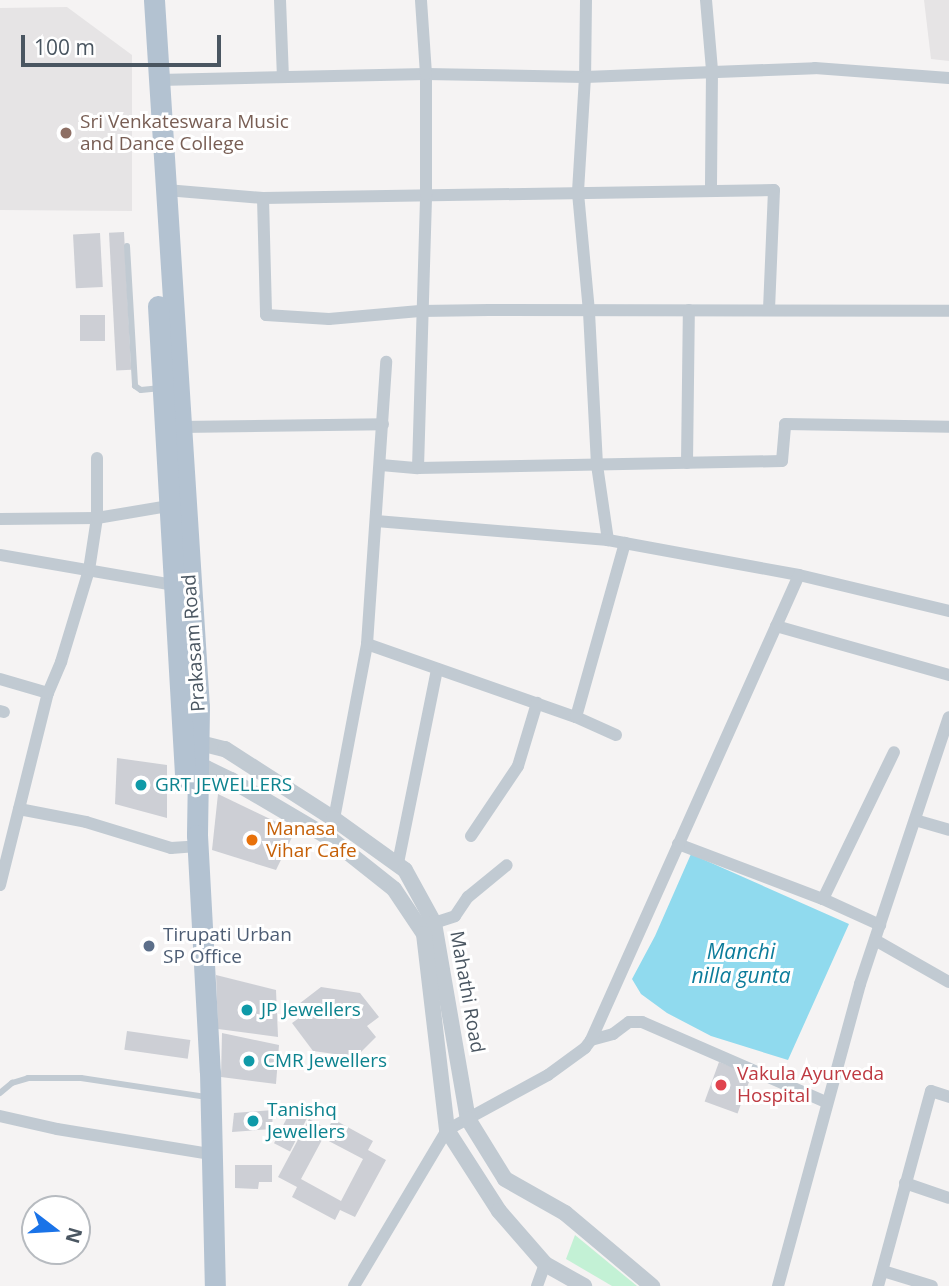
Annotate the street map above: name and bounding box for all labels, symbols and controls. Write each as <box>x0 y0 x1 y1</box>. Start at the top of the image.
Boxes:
scale bar <box>24 21 224 65</box>
text: 100 m <box>34 33 95 61</box>
place label: Sri Venkateswara Music and Dance College <box>80 111 289 155</box>
marker: Sri Venkateswara Music and Dance College <box>58 125 74 141</box>
street label: Prakasam Road <box>178 573 210 713</box>
place label: GRT JEWELLERS <box>155 774 292 796</box>
marker: GRT JEWELLERS <box>133 777 149 793</box>
place label: Manasa Vihar Cafe <box>266 818 357 862</box>
marker: Manasa Vihar Cafe <box>244 832 260 848</box>
place label: Tirupati Urban SP Office <box>163 924 292 968</box>
street label: Mahathi Road <box>445 929 489 1055</box>
marker: Tirupati Urban SP Office <box>141 938 157 954</box>
water label: Manchi nilla gunta <box>691 938 791 988</box>
place label: JP Jewellers <box>261 999 361 1021</box>
marker: JP Jewellers <box>239 1002 255 1018</box>
place label: CMR Jewellers <box>263 1050 387 1072</box>
marker: CMR Jewellers <box>241 1053 257 1069</box>
place label: Vakula Ayurveda Hospital <box>737 1063 884 1107</box>
marker: Vakula Ayurveda Hospital <box>711 1075 731 1095</box>
place label: Tanishq Jewellers <box>267 1099 345 1143</box>
marker: Tanishq Jewellers <box>245 1113 261 1129</box>
north arrow <box>21 1195 91 1265</box>
text: N <box>59 1224 89 1247</box>

